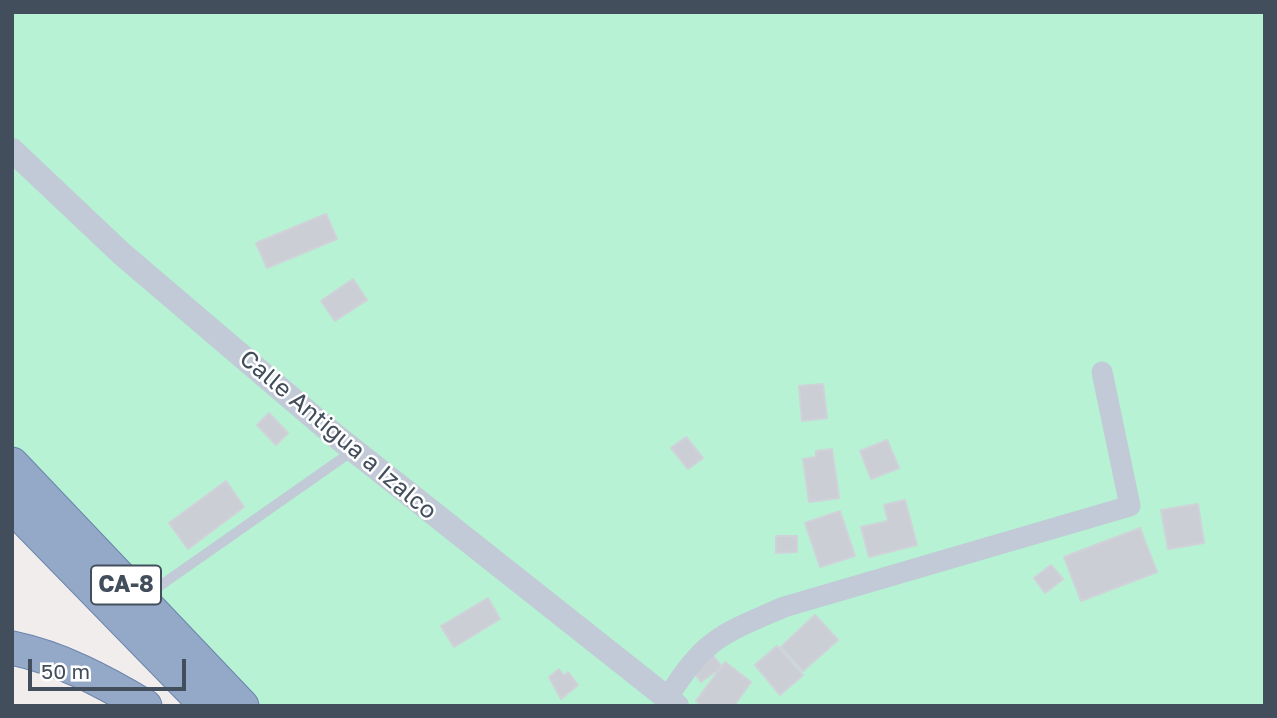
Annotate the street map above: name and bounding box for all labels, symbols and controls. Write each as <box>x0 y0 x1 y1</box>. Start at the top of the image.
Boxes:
street label: Calle Antigua a Izalco <box>234 344 442 526</box>
road number: CA-8 <box>91 566 161 604</box>
scale bar <box>32 644 189 688</box>
text: 50 m <box>41 658 90 684</box>

